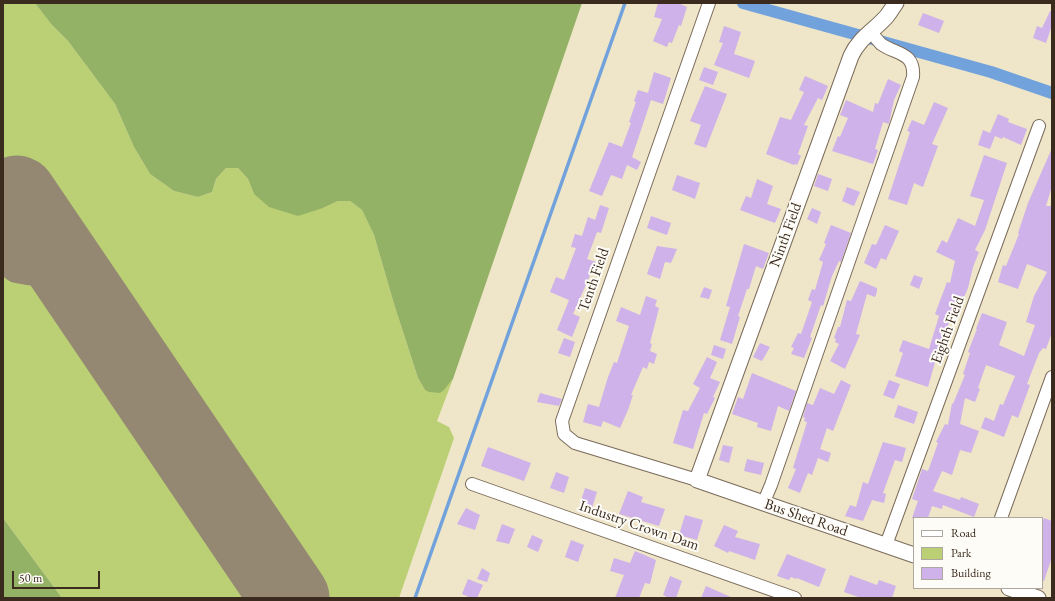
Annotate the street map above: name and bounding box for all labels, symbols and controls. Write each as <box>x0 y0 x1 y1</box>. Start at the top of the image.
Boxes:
street label: Ninth Field <box>766 200 806 270</box>
street label: Tenth Field <box>575 246 613 314</box>
street label: Eighth Field <box>928 294 968 366</box>
street label: Bus Shed Road <box>762 495 850 541</box>
street label: Industry Crown Dam <box>577 497 701 555</box>
legend <box>913 517 1043 589</box>
text: Road <box>951 525 976 541</box>
text: Park <box>951 545 971 561</box>
scale bar <box>14 563 102 589</box>
text: Building <box>951 565 991 581</box>
text: 50 m <box>19 570 42 586</box>

